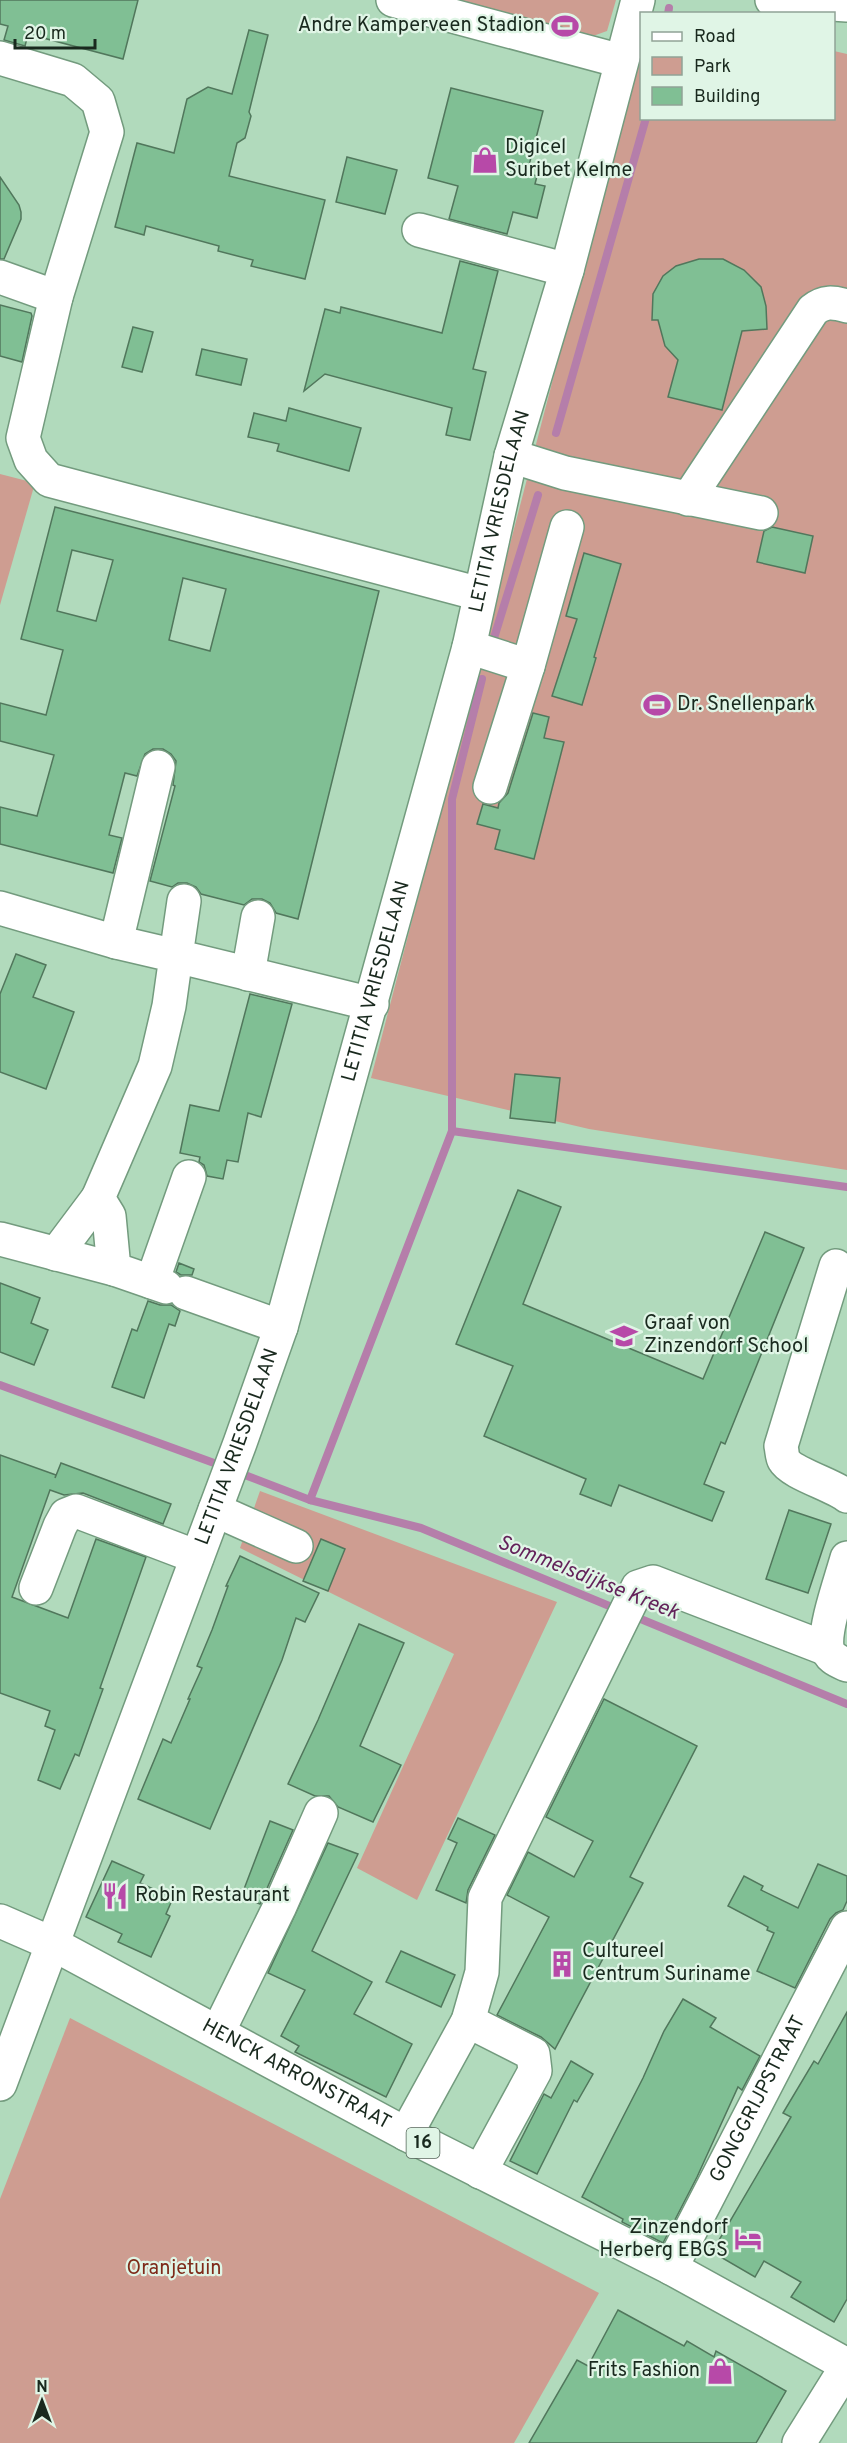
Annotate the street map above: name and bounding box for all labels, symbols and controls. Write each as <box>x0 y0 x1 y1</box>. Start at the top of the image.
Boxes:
sports icon: Andre Kamperveen Stadion <box>550 11 580 41</box>
scale bar <box>15 12 94 50</box>
legend <box>640 12 835 120</box>
place label: Andre Kamperveen Stadion <box>298 13 545 39</box>
text: 20 m <box>24 23 66 46</box>
text: Road <box>694 26 736 49</box>
text: Park <box>694 56 731 79</box>
text: Building <box>694 86 760 109</box>
place label: Digicel Suribet Kelme <box>505 135 632 184</box>
shop icon: Digicel Suribet Kelme <box>470 145 500 175</box>
street label: LETITIA VRIESDELAAN <box>464 407 537 615</box>
sports icon: Dr. Snellenpark <box>642 690 672 720</box>
place label: Dr. Snellenpark <box>677 692 815 718</box>
street label: LETITIA VRIESDELAAN <box>336 878 417 1085</box>
place label: Graaf von Zinzendorf School <box>644 1311 808 1360</box>
school or university icon: Graaf von Zinzendorf School <box>609 1321 639 1351</box>
street label: LETITIA VRIESDELAAN <box>190 1345 285 1549</box>
water label: Sommelsdijkse Kreek <box>493 1529 683 1627</box>
restaurant icon: Robin Restaurant <box>100 1881 130 1911</box>
place label: Robin Restaurant <box>135 1883 290 1909</box>
place label: Cultureel Centrum Suriname <box>582 1939 751 1988</box>
building icon: Cultureel Centrum Suriname <box>547 1949 577 1979</box>
street label: GONGGRIJPSTRAAT <box>704 2011 812 2187</box>
street label: HENCK ARRONSTRAAT <box>197 2013 395 2136</box>
road number: 16 <box>406 2128 440 2158</box>
place label: Zinzendorf Herberg EBGS <box>599 2215 728 2264</box>
hotel icon: Zinzendorf Herberg EBGS <box>733 2224 763 2254</box>
park label: Oranjetuin <box>127 2256 222 2282</box>
shop icon: Frits Fashion <box>705 2356 735 2386</box>
place label: Frits Fashion <box>588 2358 700 2384</box>
north arrow <box>12 2371 72 2431</box>
text: N <box>36 2378 48 2398</box>

